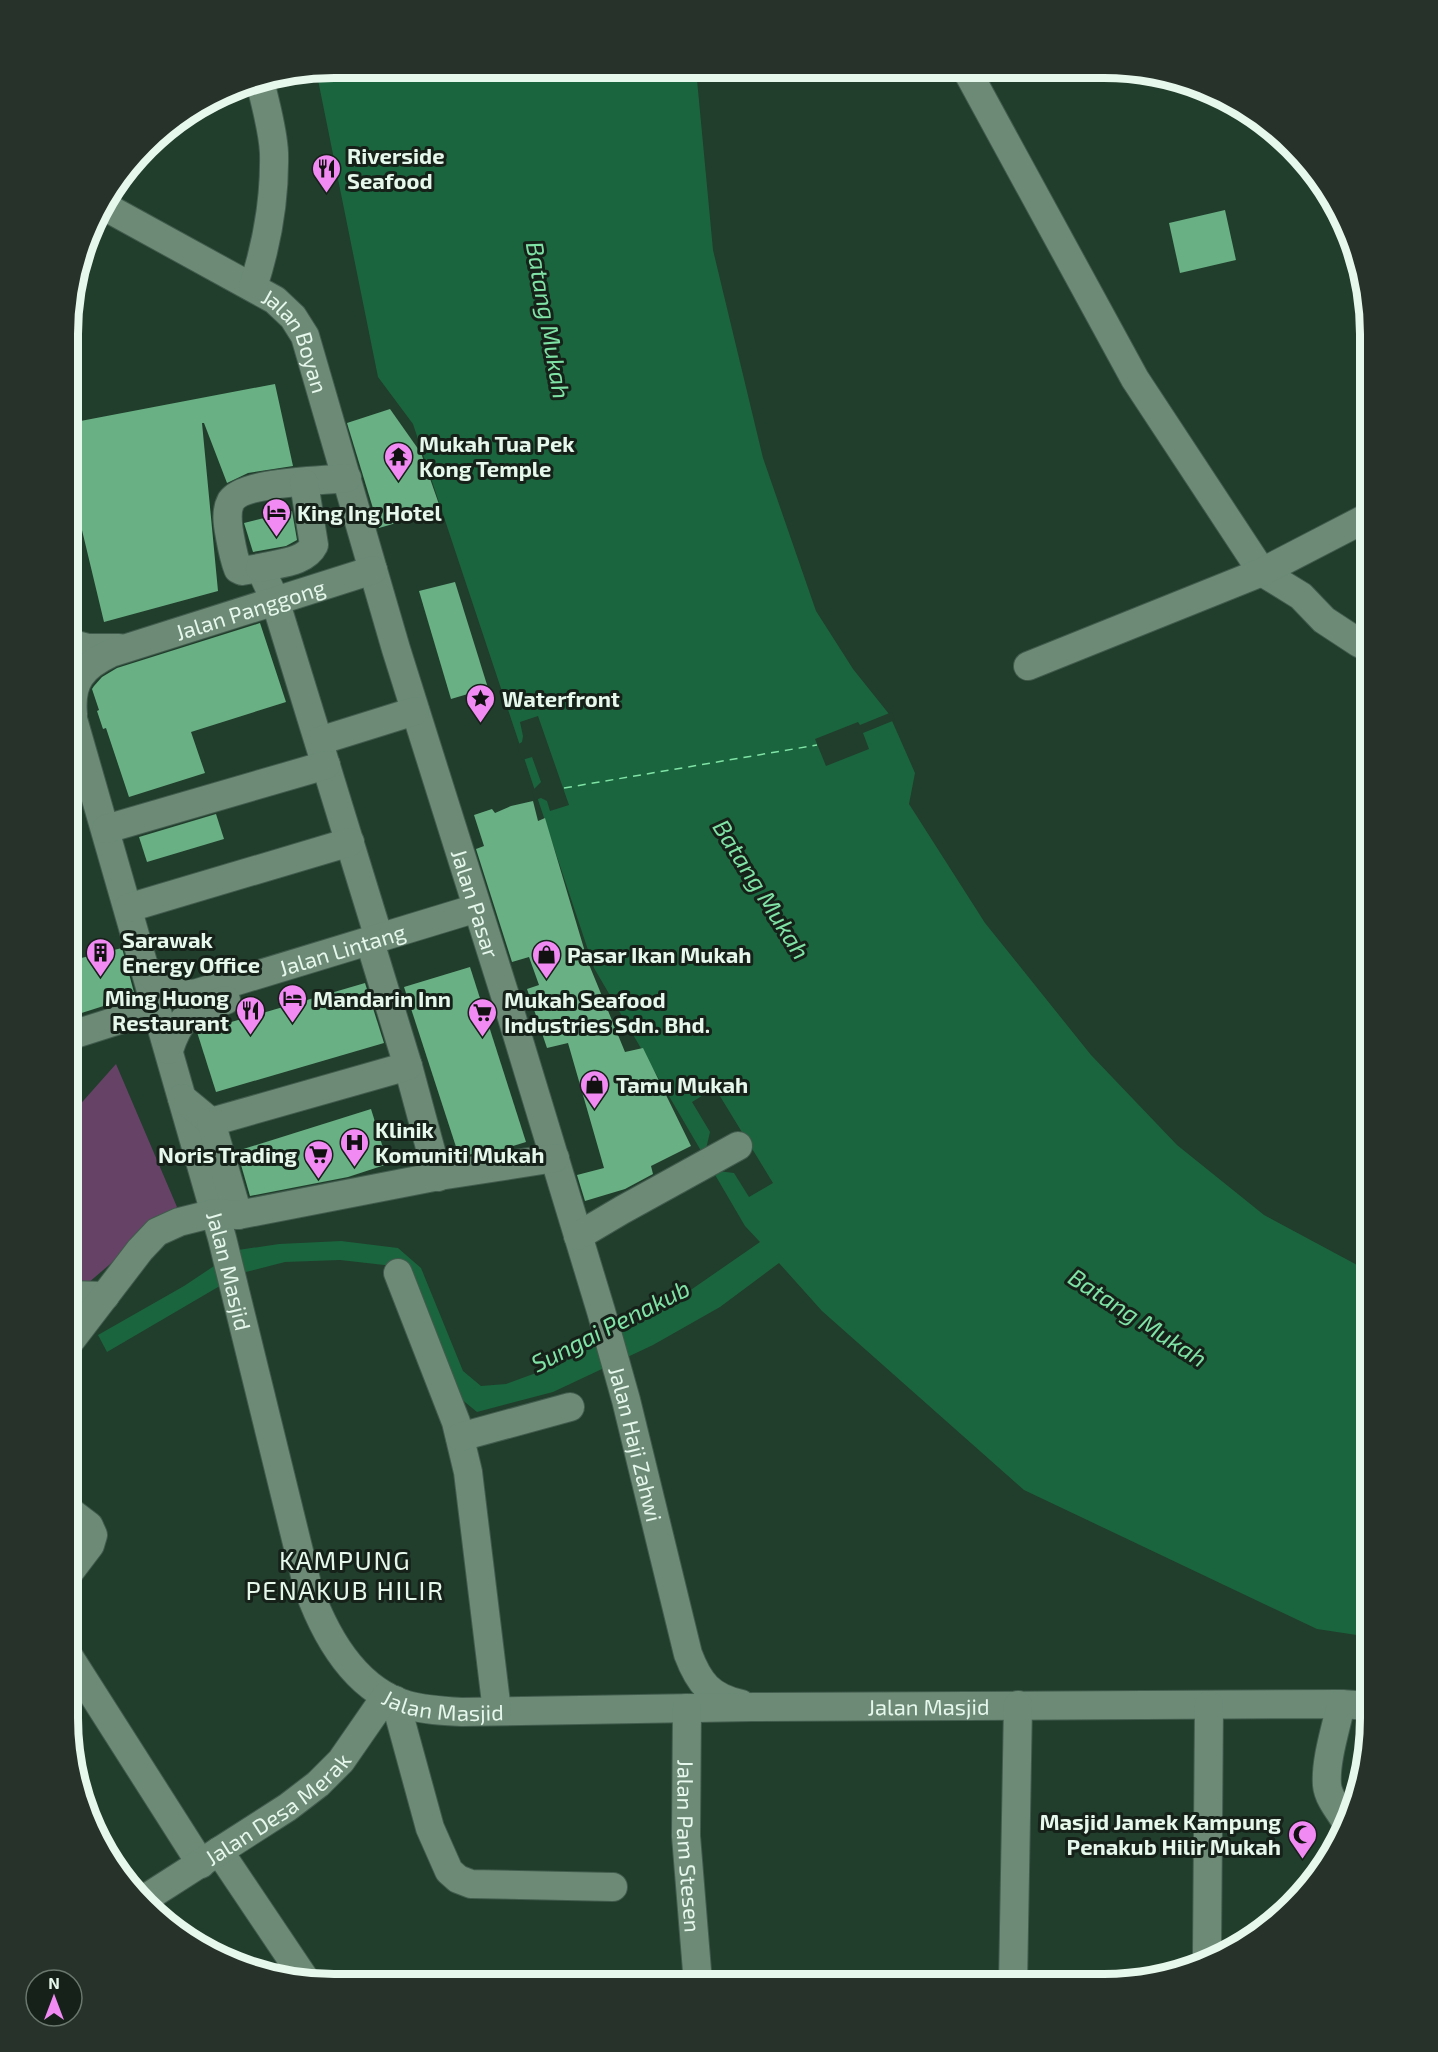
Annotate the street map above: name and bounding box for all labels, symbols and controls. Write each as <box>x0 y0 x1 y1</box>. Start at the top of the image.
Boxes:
place label: Riverside Seafood <box>347 142 445 193</box>
restaurant icon: Riverside Seafood <box>310 152 342 194</box>
water label: Batang Mukah <box>521 239 577 401</box>
street label: Jalan Boyan <box>258 283 334 396</box>
place label: Mukah Tua Pek Kong Temple <box>419 430 575 481</box>
temple icon: Mukah Tua Pek Kong Temple <box>382 440 414 482</box>
hotel icon: King Ing Hotel <box>260 496 292 538</box>
place label: King Ing Hotel <box>297 499 443 525</box>
street label: Jalan Panggong <box>172 573 328 645</box>
place icon: Waterfront <box>465 682 497 724</box>
place label: Waterfront <box>502 685 620 711</box>
water label: Batang Mukah <box>708 814 816 964</box>
street label: Jalan Pasar <box>447 845 505 961</box>
street label: Jalan Lintang <box>275 918 408 981</box>
place label: Sarawak Energy Office <box>122 926 260 978</box>
building icon: Sarawak Energy Office <box>85 936 117 978</box>
shop icon: Pasar Ikan Mukah <box>530 938 562 980</box>
place label: Pasar Ikan Mukah <box>567 941 751 967</box>
hotel icon: Mandarin Inn <box>276 982 308 1024</box>
place label: Ming Huong Restaurant <box>105 984 229 1035</box>
place label: Mandarin Inn <box>313 985 451 1011</box>
place label: Mukah Seafood Industries Sdn. Bhd. <box>504 986 710 1037</box>
restaurant icon: Ming Huong Restaurant <box>234 994 266 1036</box>
supermarket icon: Mukah Seafood Industries Sdn. Bhd. <box>467 996 499 1038</box>
shop icon: Tamu Mukah <box>579 1068 611 1110</box>
place label: Tamu Mukah <box>616 1071 748 1097</box>
place label: Klinik Komuniti Mukah <box>375 1116 544 1167</box>
hospital icon: Klinik Komuniti Mukah <box>338 1126 370 1168</box>
supermarket icon: Noris Trading <box>302 1138 334 1180</box>
place label: Noris Trading <box>158 1141 297 1167</box>
street label: Jalan Masjid <box>202 1208 257 1333</box>
water label: Batang Mukah <box>1063 1262 1213 1372</box>
water label: Sungai Penakub <box>526 1273 694 1377</box>
street label: Jalan Haji Zahwi <box>604 1363 668 1524</box>
district label: KAMPUNG PENAKUB HILIR <box>246 1544 444 1605</box>
street label: Jalan Masjid <box>378 1684 504 1726</box>
street label: Jalan Masjid <box>867 1693 990 1720</box>
street label: Jalan Desa Merak <box>200 1748 356 1870</box>
street label: Jalan Pam Stesen <box>673 1759 707 1933</box>
place label: Masjid Jamek Kampung Penakub Hilir Mukah <box>1039 1808 1281 1859</box>
mosque icon: Masjid Jamek Kampung Penakub Hilir Mukah <box>1286 1818 1318 1860</box>
north arrow <box>24 1968 84 2028</box>
text: N <box>48 1973 60 1992</box>

